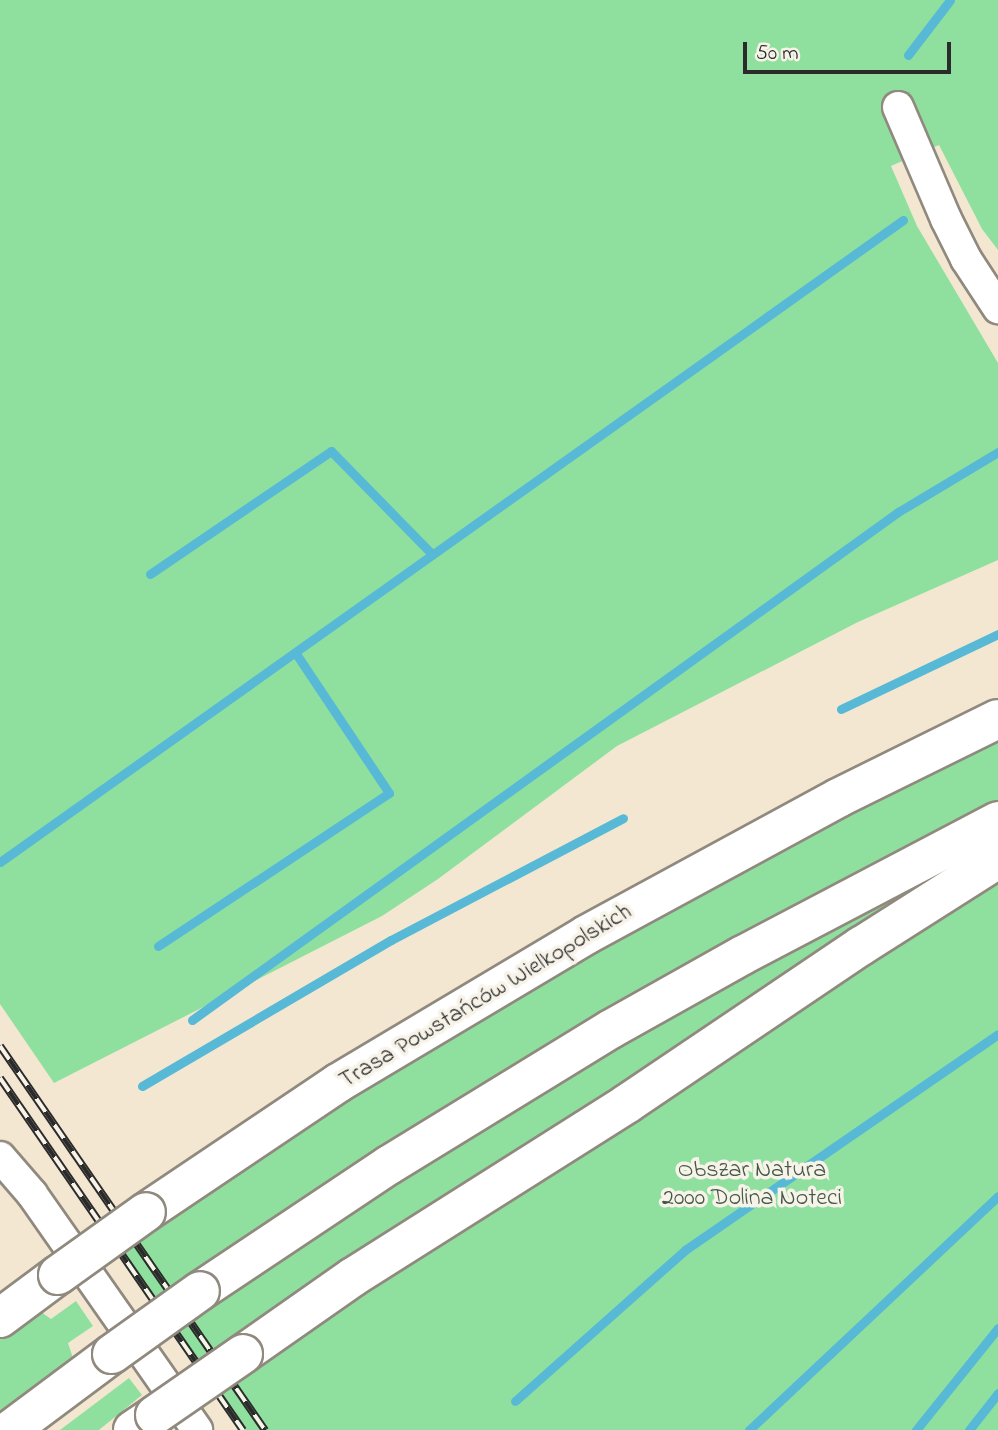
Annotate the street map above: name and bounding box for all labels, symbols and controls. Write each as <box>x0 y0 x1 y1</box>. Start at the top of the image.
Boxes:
scale bar <box>746 28 954 72</box>
text: 50 m <box>756 39 799 69</box>
street label: Trasa Powstańców Wielkopolskich <box>335 898 637 1096</box>
park label: Obszar Natura 2000 Dolina Noteci <box>662 1157 842 1213</box>

